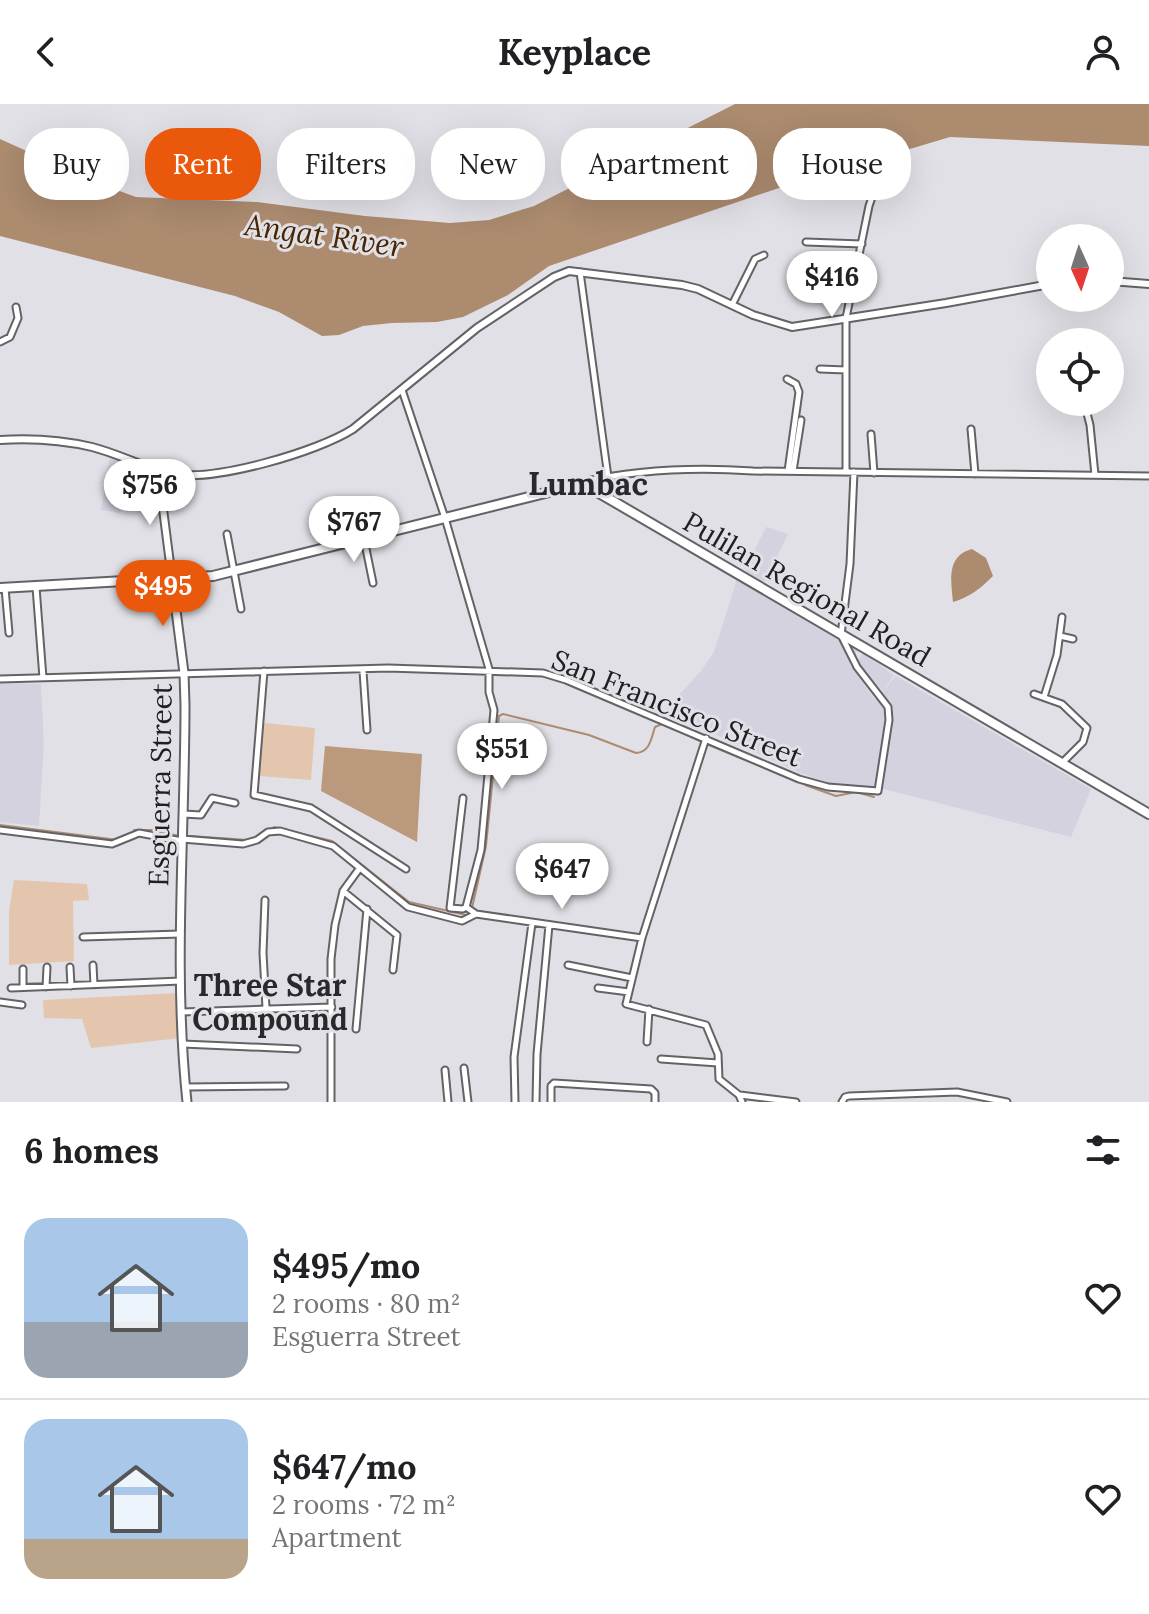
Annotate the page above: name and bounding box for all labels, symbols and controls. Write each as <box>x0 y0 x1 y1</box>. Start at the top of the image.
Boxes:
text: Keyplace <box>498 29 651 75</box>
icon: back <box>24 30 68 74</box>
icon: person <box>1081 30 1125 74</box>
chip: Buy <box>24 128 129 200</box>
chip: Rent <box>145 128 261 200</box>
chip: Filters <box>277 128 415 200</box>
chip: New <box>431 128 545 200</box>
chip: Apartment <box>561 128 757 200</box>
chip: House <box>773 128 911 200</box>
water label: Angat River <box>241 205 406 265</box>
north arrow <box>1036 224 1124 312</box>
map controls <box>1036 224 1124 416</box>
pin: $416 <box>785 251 879 319</box>
text: $416 <box>804 260 860 293</box>
button: locate <box>1036 328 1124 416</box>
pin: $756 <box>103 459 197 527</box>
district label: Lumbac <box>528 463 648 504</box>
text: $756 <box>122 468 178 501</box>
pin: $767 <box>307 496 401 564</box>
street label: Pulilan Regional Road <box>677 503 937 675</box>
text: $767 <box>327 505 381 538</box>
pin: $495 <box>116 560 210 628</box>
text: $495 <box>134 569 192 602</box>
street label: San Francisco Street <box>547 641 808 775</box>
street label: Esguerra Street <box>140 683 180 887</box>
pin: $551 <box>455 723 549 791</box>
text: $551 <box>475 732 529 765</box>
pin: $647 <box>515 843 609 911</box>
text: $647 <box>534 852 590 885</box>
district label: Three Star Compound <box>192 966 348 1038</box>
icon: filters <box>1081 1128 1125 1172</box>
text: 6 homes <box>24 1129 159 1172</box>
text: $495/mo <box>272 1244 420 1287</box>
icon: home <box>88 1250 184 1346</box>
icon: heart <box>1081 1276 1125 1320</box>
text: 2 rooms · 80 m² <box>272 1287 461 1320</box>
text: Esguerra Street <box>272 1320 461 1353</box>
text: $647/mo <box>272 1445 417 1488</box>
icon: home <box>88 1451 184 1547</box>
icon: heart <box>1081 1477 1125 1521</box>
text: 2 rooms · 72 m² <box>272 1488 456 1521</box>
text: Apartment <box>272 1521 402 1554</box>

